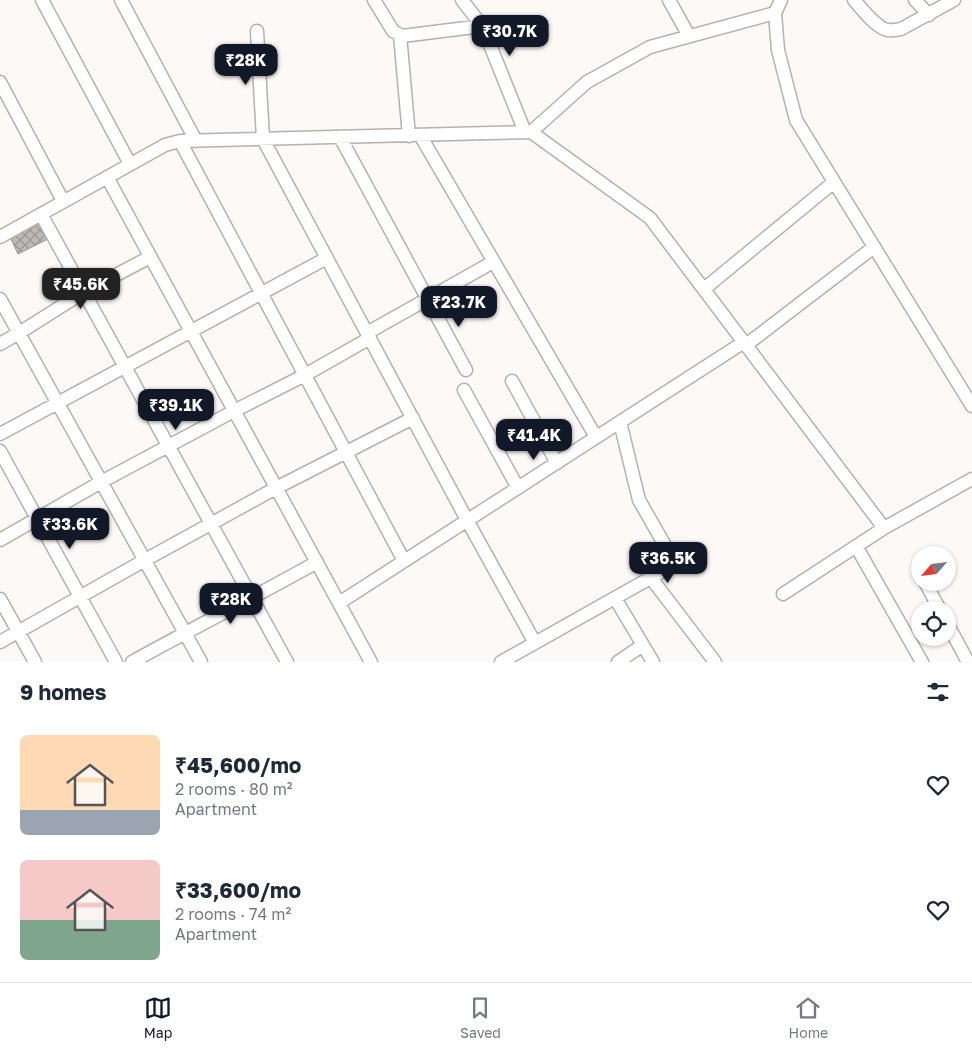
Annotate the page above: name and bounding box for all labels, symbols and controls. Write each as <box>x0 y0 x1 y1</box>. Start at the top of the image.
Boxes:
pin: ₹30.7K <box>469 15 551 57</box>
text: ₹30.7K <box>483 21 537 41</box>
pin: ₹28K <box>216 44 276 86</box>
text: ₹28K <box>226 50 266 70</box>
pin: ₹45.6K <box>40 268 122 310</box>
text: ₹45.6K <box>53 274 109 294</box>
pin: ₹23.7K <box>418 286 500 328</box>
text: ₹23.7K <box>432 292 486 312</box>
pin: ₹39.1K <box>135 388 217 431</box>
text: ₹39.1K <box>149 395 203 415</box>
pin: ₹41.4K <box>493 418 575 461</box>
text: ₹41.4K <box>507 425 561 445</box>
pin: ₹33.6K <box>29 508 111 550</box>
text: ₹33.6K <box>42 514 98 534</box>
pin: ₹36.5K <box>627 542 709 584</box>
north arrow <box>911 546 956 591</box>
map controls <box>911 546 956 646</box>
text: ₹36.5K <box>640 548 696 568</box>
pin: ₹28K <box>201 582 261 625</box>
text: ₹28K <box>211 589 251 609</box>
button: locate <box>911 601 956 646</box>
icon: filters <box>924 678 952 706</box>
text: 9 homes <box>20 679 106 705</box>
text: ₹45,600/mo <box>175 752 301 778</box>
icon: home <box>60 755 120 815</box>
icon: heart <box>924 771 952 799</box>
text: 2 rooms · 80 m² <box>175 779 293 799</box>
text: Apartment <box>175 799 257 819</box>
text: ₹33,600/mo <box>175 877 301 903</box>
icon: home <box>60 880 120 940</box>
icon: heart <box>924 896 952 924</box>
text: 2 rooms · 74 m² <box>175 904 291 924</box>
text: Apartment <box>175 924 257 944</box>
tab: Map <box>144 994 172 1041</box>
tab: Saved <box>460 994 501 1041</box>
tab: Home <box>789 994 828 1041</box>

